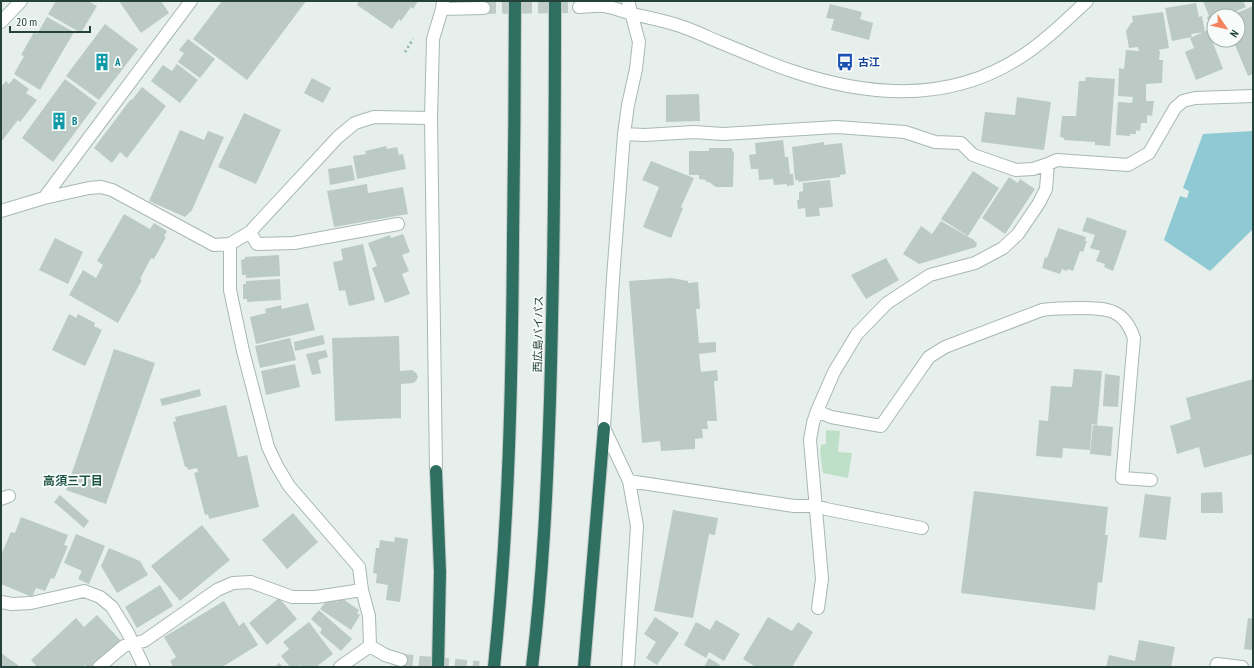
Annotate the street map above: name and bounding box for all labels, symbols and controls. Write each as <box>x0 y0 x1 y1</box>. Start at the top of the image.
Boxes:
scale bar <box>10 8 90 34</box>
north arrow <box>1206 8 1246 48</box>
text: 20 m <box>16 14 37 29</box>
text: N <box>1227 27 1242 40</box>
building icon: A <box>92 52 112 72</box>
bus stop icon: 古江 <box>835 52 855 72</box>
place label: A <box>114 55 121 69</box>
place label: 古江 <box>858 55 880 69</box>
building icon: B <box>49 111 69 131</box>
place label: B <box>72 114 78 128</box>
street label: 西広島バイパス <box>530 295 546 373</box>
district label: 高須三丁目 <box>43 473 103 488</box>

